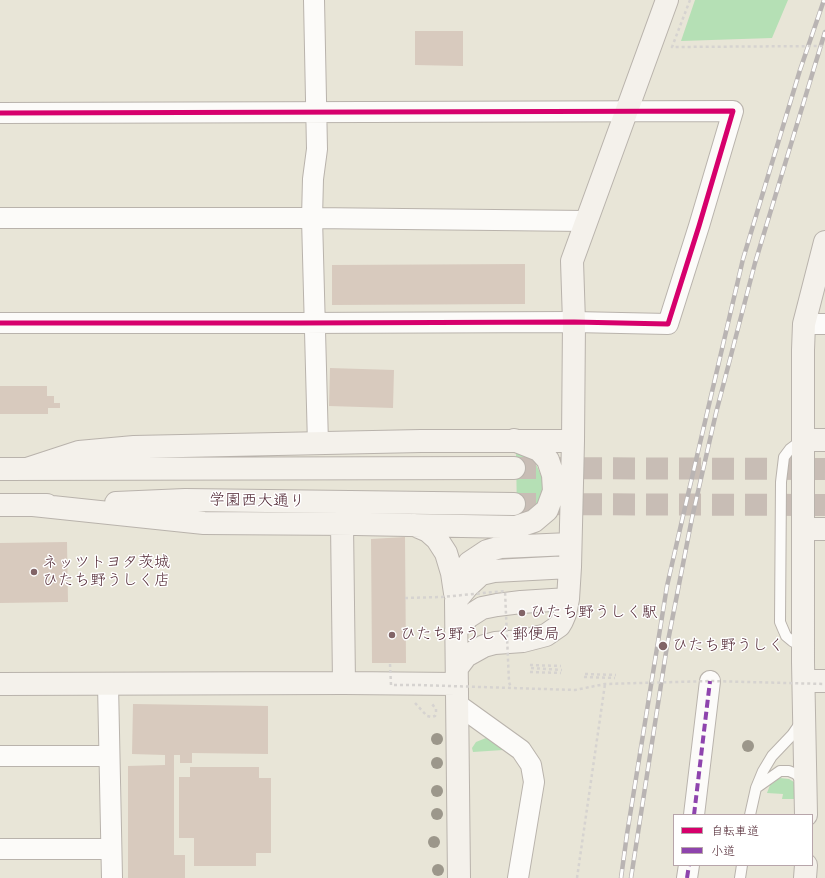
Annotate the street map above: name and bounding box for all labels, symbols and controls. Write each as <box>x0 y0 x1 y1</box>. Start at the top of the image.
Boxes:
street label: 学園西大通り <box>209 491 305 511</box>
place label: ネッツトヨタ茨城 ひたち野うしく店 <box>42 553 170 591</box>
marker: ネッツトヨタ茨城 ひたち野うしく店 <box>29 567 39 577</box>
place label: ひたち野うしく駅 <box>530 603 658 623</box>
marker: ひたち野うしく駅 <box>517 608 527 618</box>
place label: ひたち野うしく郵便局 <box>400 625 560 645</box>
marker: ひたち野うしく郵便局 <box>387 630 397 640</box>
place label: ひたち野うしく <box>672 636 784 656</box>
marker: ひたち野うしく <box>657 640 669 652</box>
legend <box>673 814 813 866</box>
text: 自転車道 <box>711 823 759 839</box>
text: 小道 <box>711 843 735 859</box>

